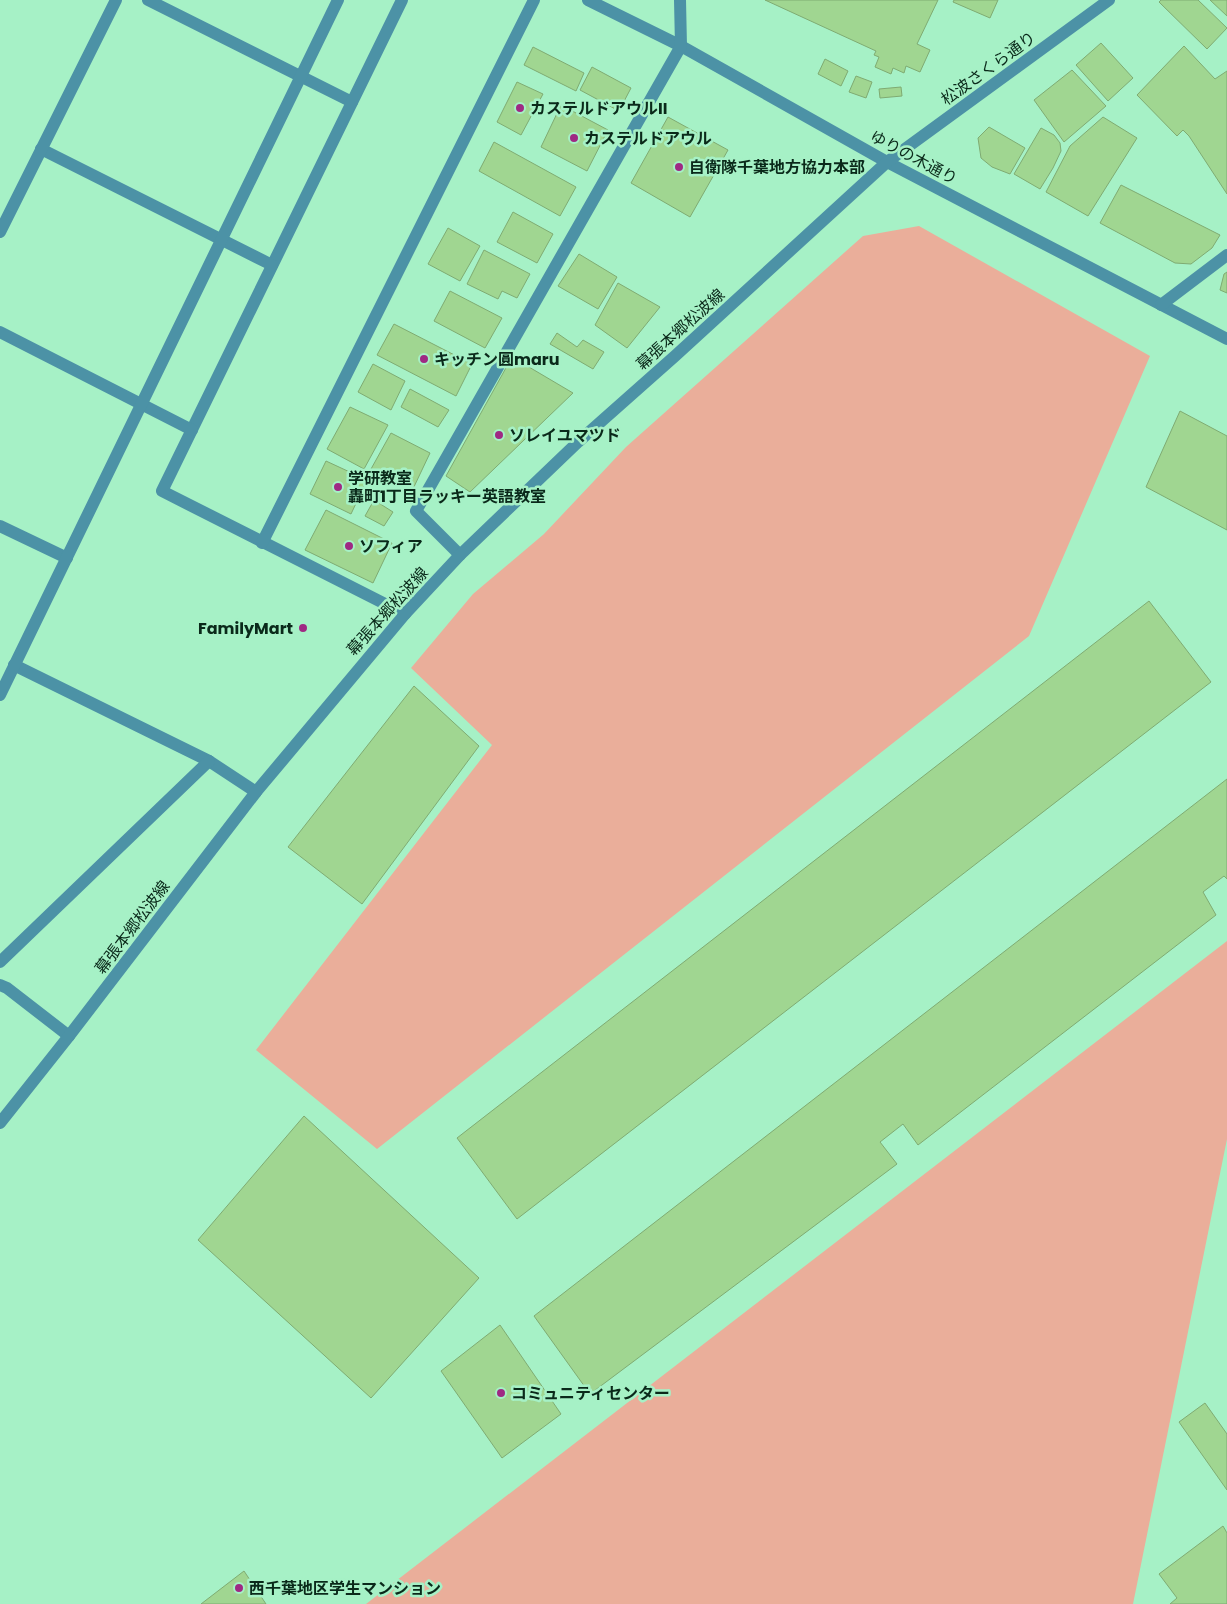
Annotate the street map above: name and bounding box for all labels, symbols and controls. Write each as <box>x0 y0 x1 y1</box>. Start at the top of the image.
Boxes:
street label: 松波さくら通り <box>936 26 1040 111</box>
place label: カステルドアウルII <box>530 97 667 120</box>
marker: カステルドアウルII <box>514 102 526 114</box>
street label: ゆりの木通り <box>866 125 962 190</box>
place label: カステルドアウル <box>584 127 712 150</box>
marker: カステルドアウル <box>568 132 580 144</box>
place label: 自衛隊千葉地方協力本部 <box>689 156 865 179</box>
marker: 自衛隊千葉地方協力本部 <box>673 161 685 173</box>
street label: 幕張本郷松波線 <box>631 283 730 375</box>
place label: キッチン圓maru <box>434 348 559 371</box>
marker: キッチン圓maru <box>418 353 430 365</box>
place label: ソレイユマツド <box>509 424 621 447</box>
marker: ソレイユマツド <box>493 429 505 441</box>
place label: 学研教室 轟町1丁目ラッキー英語教室 <box>348 467 546 508</box>
marker: 学研教室 轟町1丁目ラッキー英語教室 <box>332 481 344 493</box>
place label: ソフィア <box>359 535 423 558</box>
marker: ソフィア <box>343 540 355 552</box>
street label: 幕張本郷松波線 <box>341 562 433 661</box>
place label: FamilyMart <box>198 617 293 640</box>
marker: FamilyMart <box>297 622 309 634</box>
street label: 幕張本郷松波線 <box>90 876 175 979</box>
place label: コミュニティセンター <box>511 1382 670 1405</box>
marker: コミュニティセンター <box>495 1387 507 1399</box>
place label: 西千葉地区学生マンション <box>249 1577 441 1600</box>
marker: 西千葉地区学生マンション <box>233 1582 245 1594</box>

